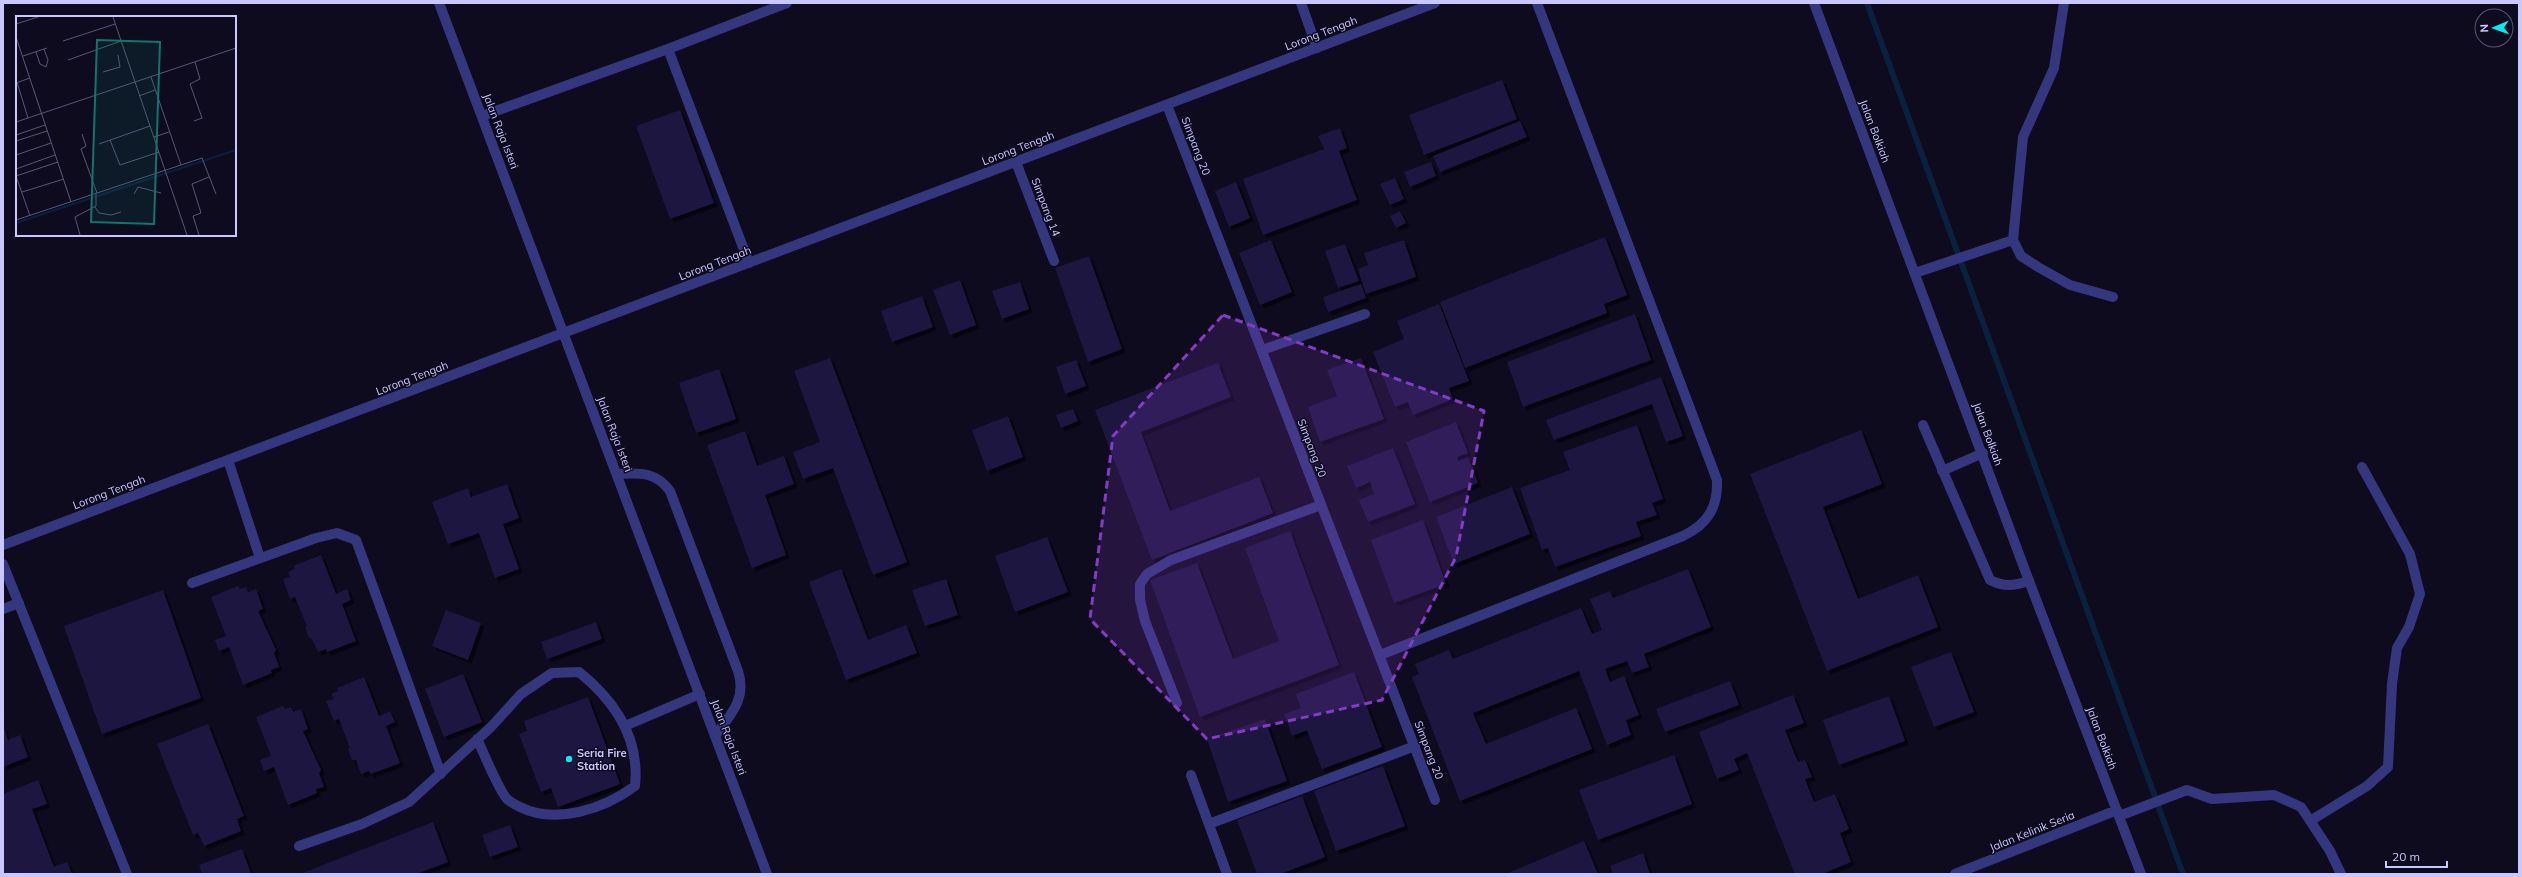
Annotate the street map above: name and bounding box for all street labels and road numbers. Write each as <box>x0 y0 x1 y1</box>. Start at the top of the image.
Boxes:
street label: Lorong Tengah <box>1283 13 1359 53</box>
street label: Jalan Raja Isteri <box>480 91 522 171</box>
street label: Jalan Bolkiah <box>1857 97 1893 165</box>
street label: Simpang 20 <box>1178 115 1214 178</box>
street label: Lorong Tengah <box>980 128 1056 168</box>
street label: Simpang 14 <box>1028 176 1064 239</box>
street label: Lorong Tengah <box>677 243 753 283</box>
street label: Lorong Tengah <box>374 358 450 398</box>
street label: Jalan Raja Isteri <box>594 394 636 474</box>
street label: Jalan Bolkiah <box>1970 400 2006 468</box>
street label: Simpang 20 <box>1294 417 1330 480</box>
street label: Lorong Tengah <box>71 472 147 512</box>
street label: Jalan Raja Isteri <box>708 697 750 777</box>
street label: Jalan Bolkiah <box>2084 704 2120 772</box>
street label: Simpang 20 <box>1411 719 1447 782</box>
street label: Jalan Kelinik Seria <box>1987 808 2077 854</box>

